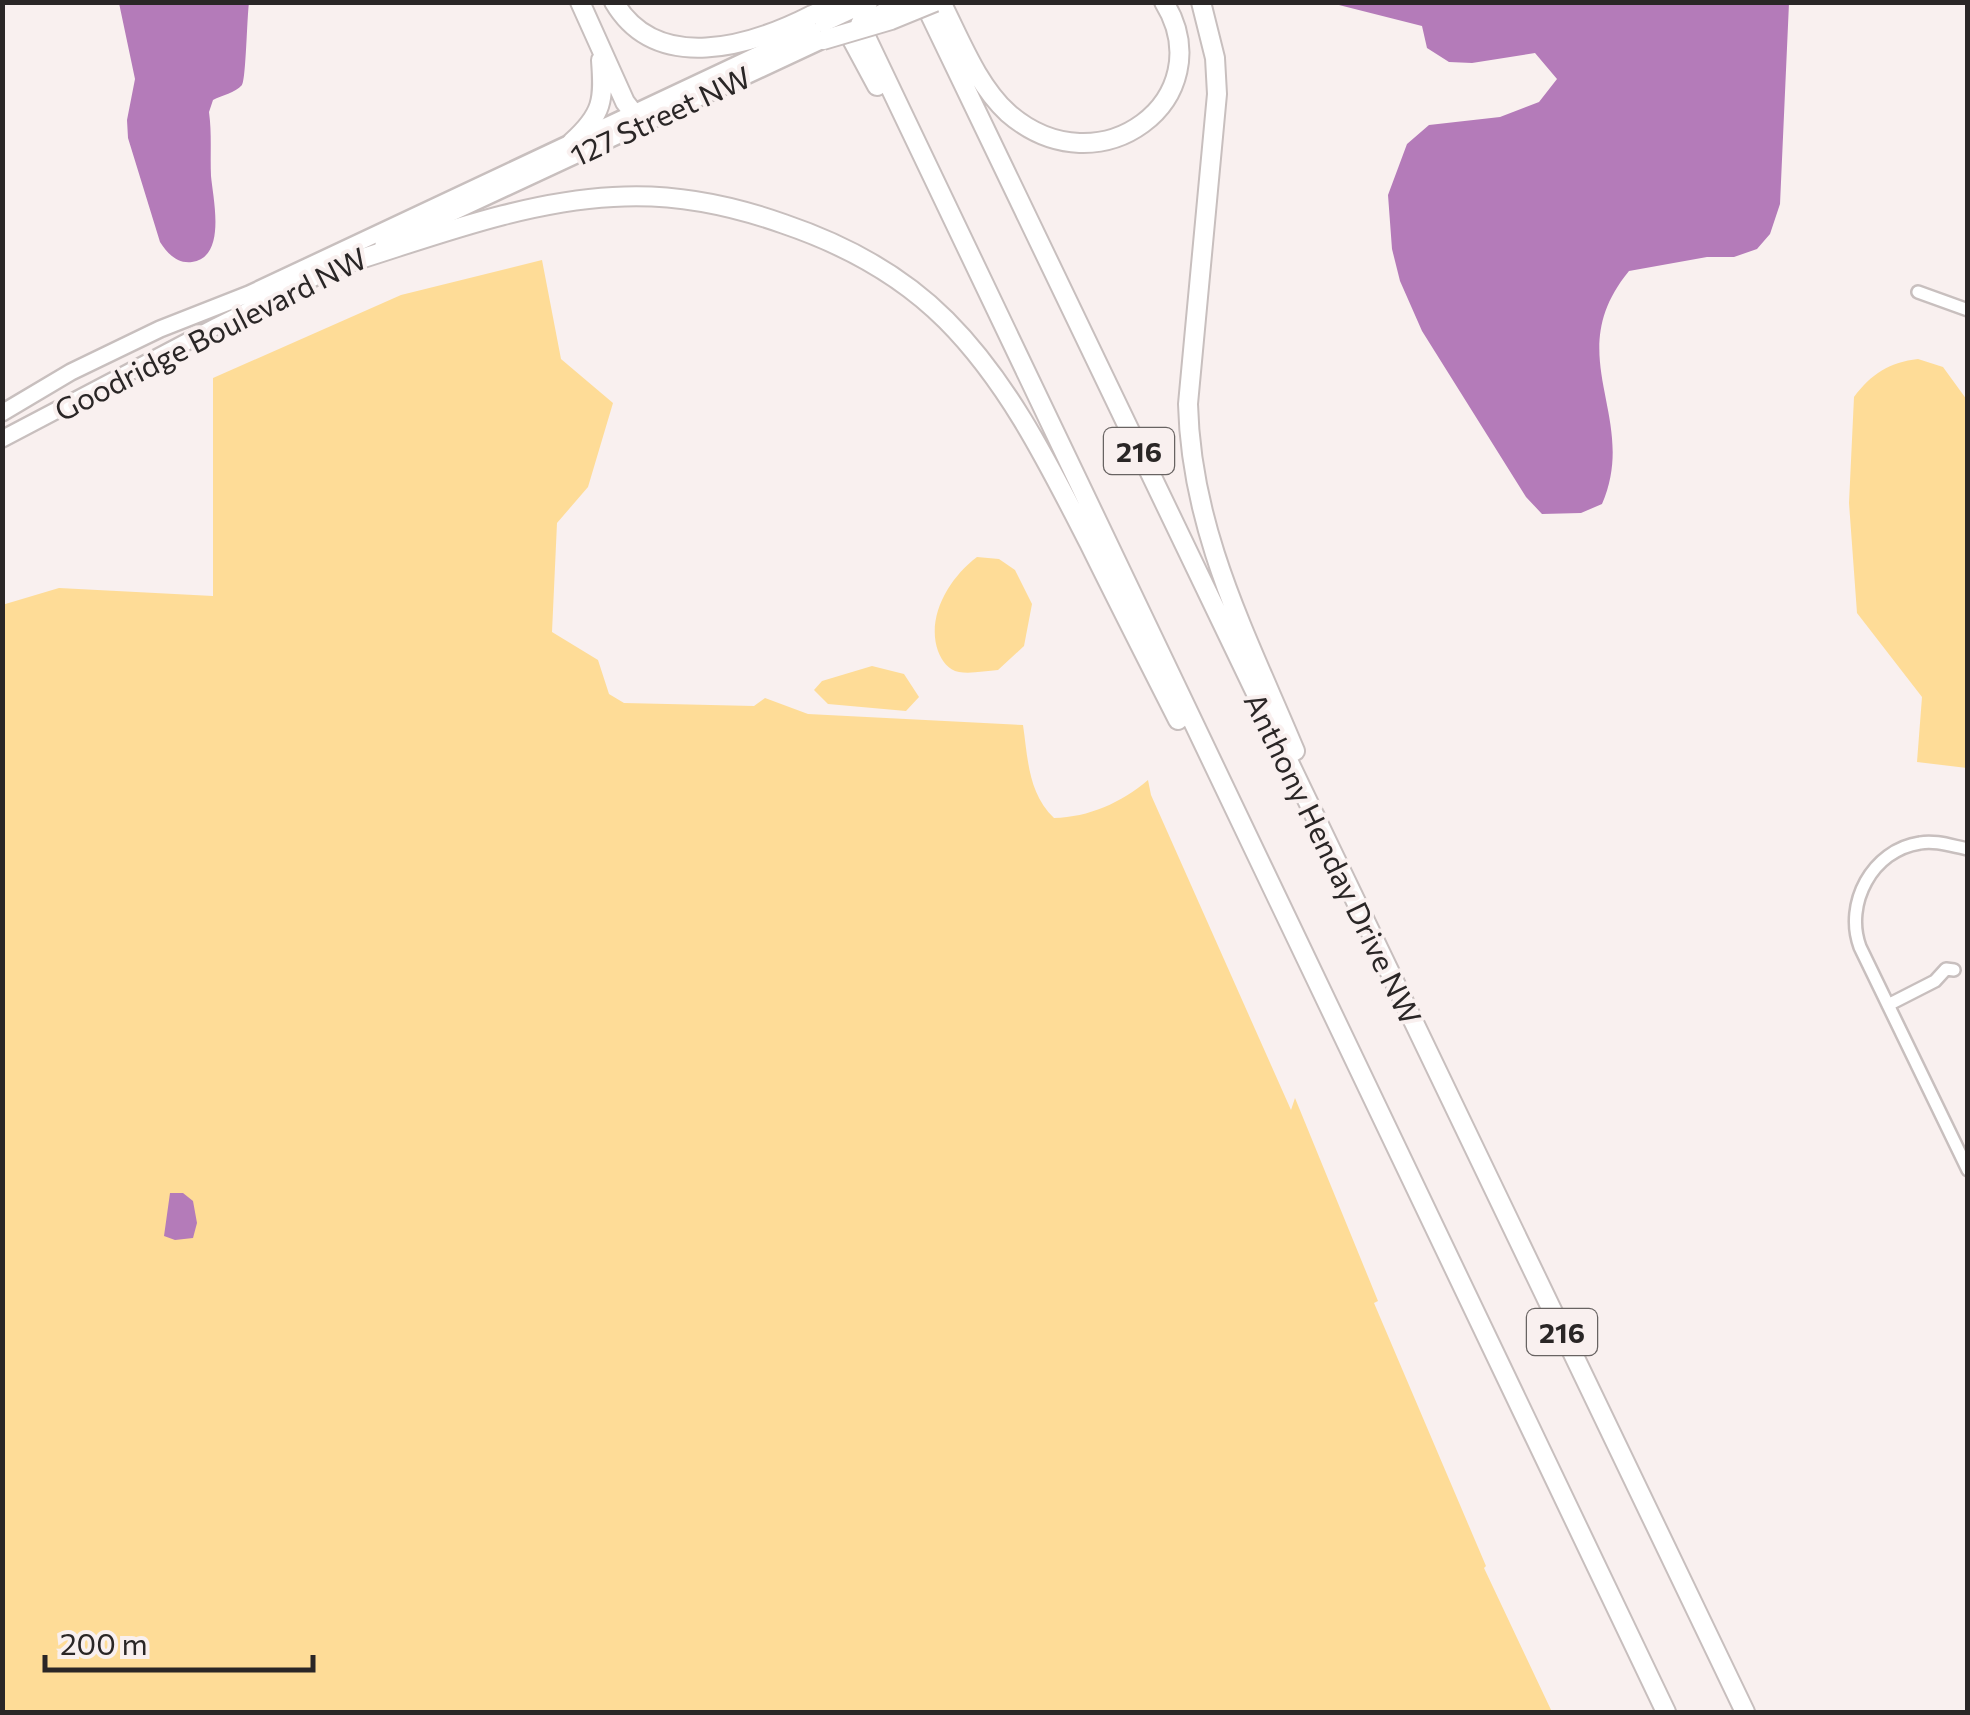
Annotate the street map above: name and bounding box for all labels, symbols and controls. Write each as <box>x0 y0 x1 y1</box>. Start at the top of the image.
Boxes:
street label: 127 Street NW <box>564 57 756 173</box>
street label: Goodridge Boulevard NW <box>48 238 372 428</box>
road number: 216 <box>1104 428 1174 474</box>
street label: Anthony Henday Drive NW <box>1238 686 1430 1030</box>
road number: 216 <box>1527 1309 1597 1355</box>
scale bar <box>45 1610 312 1672</box>
text: 200 m <box>60 1624 148 1661</box>

